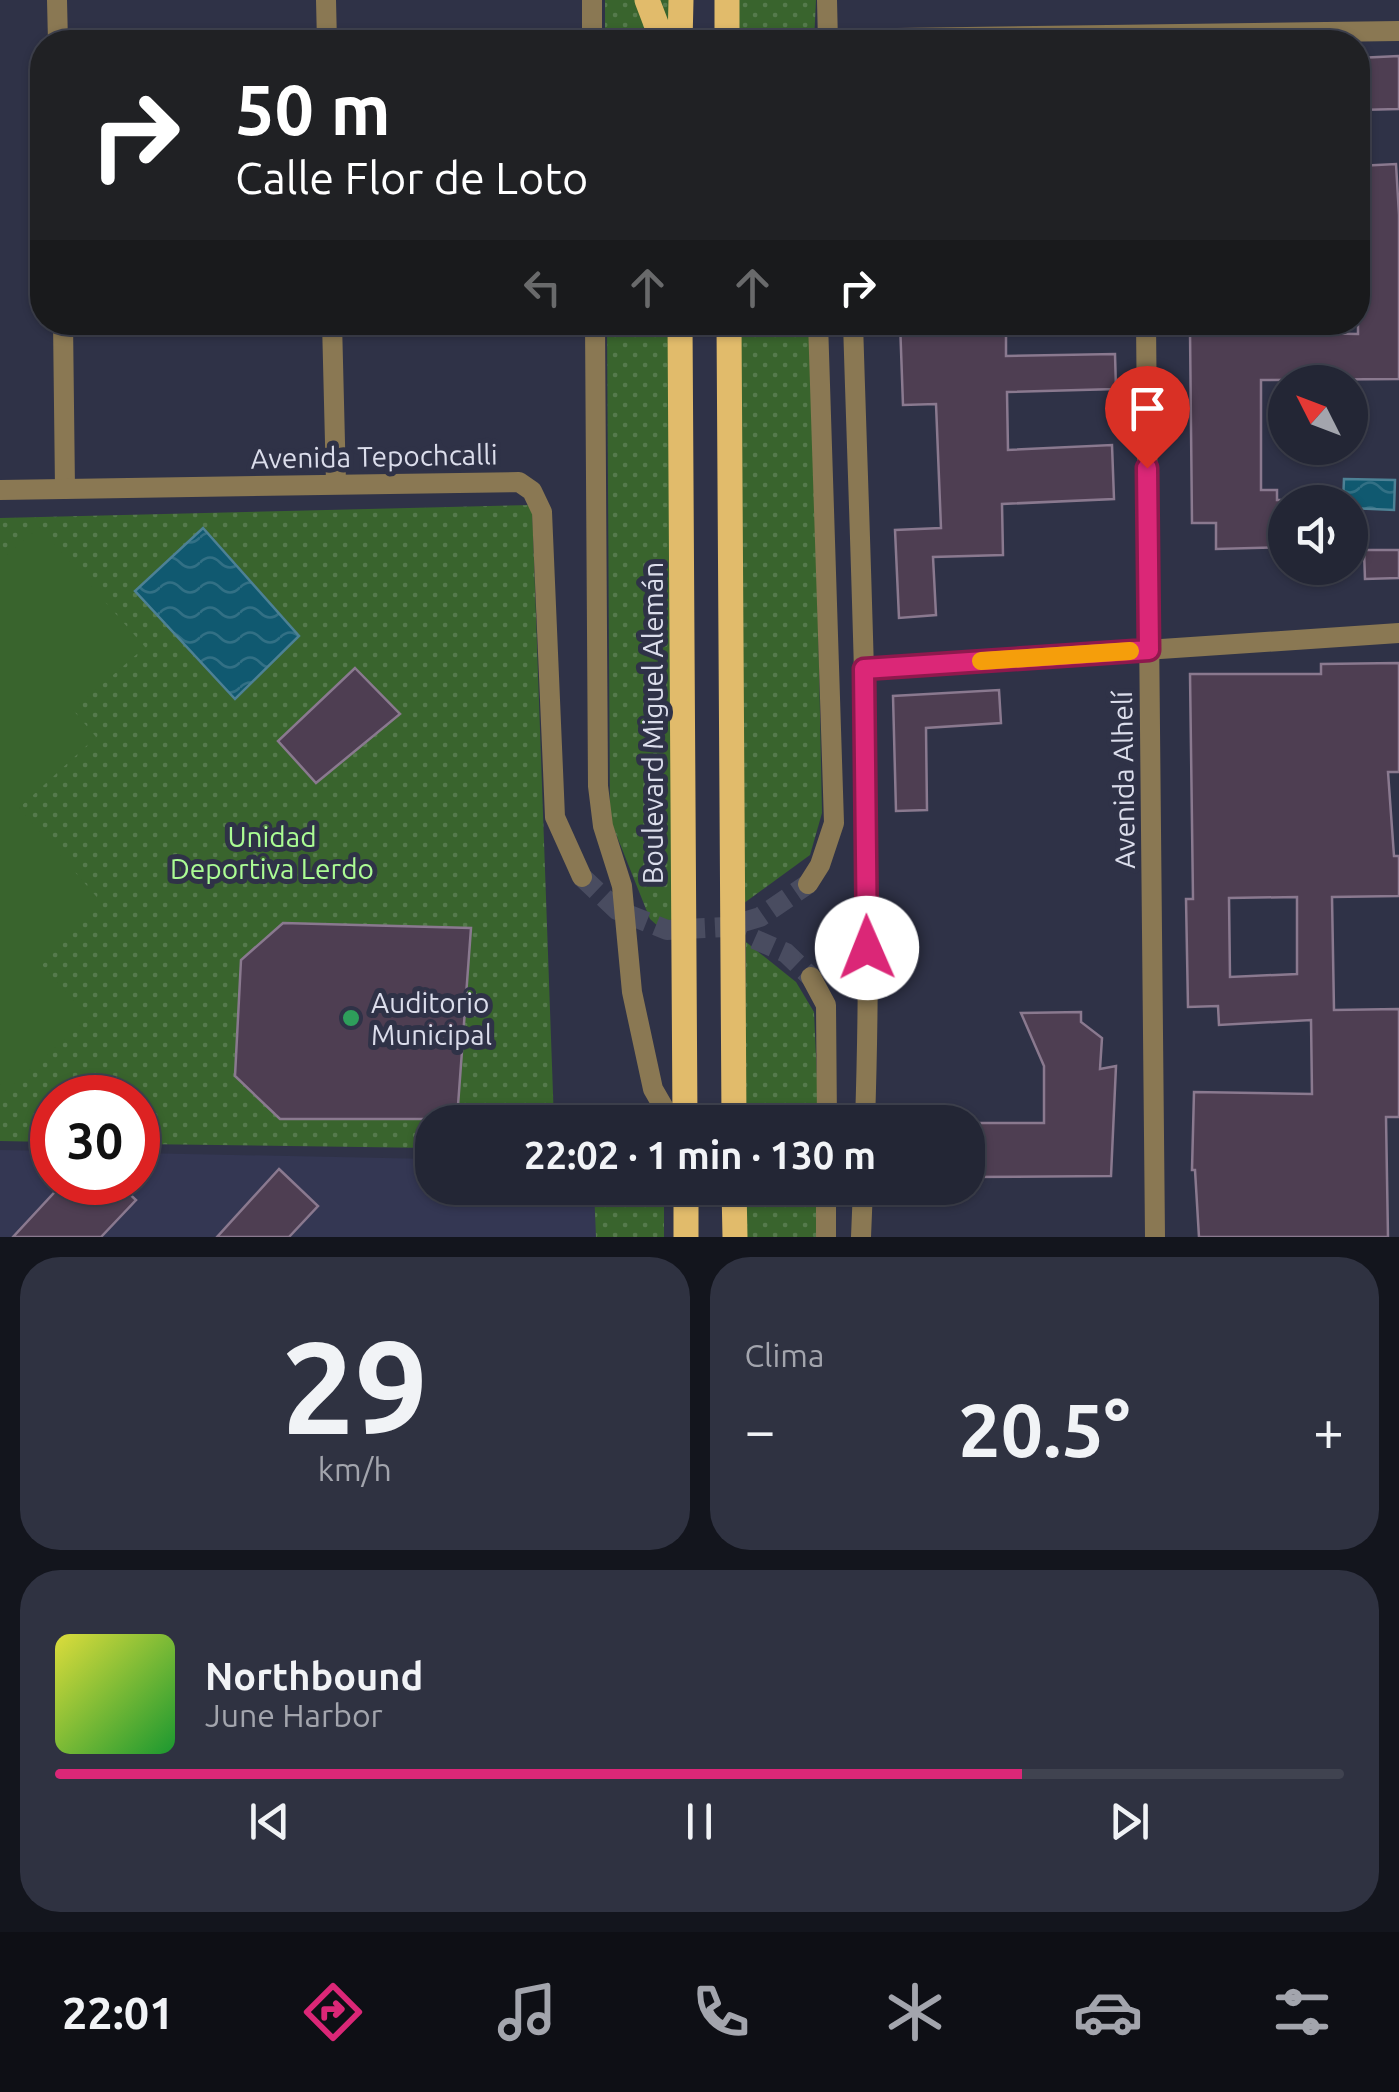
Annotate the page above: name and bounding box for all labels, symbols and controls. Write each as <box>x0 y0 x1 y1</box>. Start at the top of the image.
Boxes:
icon: right <box>70 70 200 200</box>
text: 50 m <box>235 70 391 148</box>
text: Calle Flor de Loto <box>235 152 588 203</box>
icon: left <box>515 260 570 315</box>
icon: ahead <box>620 260 675 315</box>
icon: ahead <box>725 260 780 315</box>
icon: right <box>830 260 885 315</box>
north arrow <box>1268 365 1368 465</box>
map controls <box>1268 365 1368 585</box>
pin <box>1105 366 1190 469</box>
icon: arrive <box>1120 381 1175 436</box>
street label: Avenida Tepochcalli <box>250 438 498 474</box>
button: sound <box>1268 485 1368 585</box>
street label: Boulevard Miguel Alemán <box>637 562 668 884</box>
street label: Avenida Alhelí <box>1106 690 1140 869</box>
park label: Unidad Deportiva Lerdo <box>170 821 374 884</box>
position arrow <box>815 896 919 1000</box>
place label: Auditorio Municipal <box>371 987 492 1050</box>
marker: Auditorio Municipal <box>340 1007 362 1029</box>
speed limit sign: 30 <box>30 1075 160 1205</box>
text: 22:02 · 1 min · 130 m <box>524 1134 876 1176</box>
text: 29 <box>281 1313 428 1459</box>
text: Clima <box>745 1337 824 1373</box>
text: 20.5° <box>958 1387 1130 1471</box>
text: − <box>745 1399 776 1460</box>
text: + <box>1313 1399 1344 1460</box>
text: km/h <box>318 1451 392 1487</box>
text: Northbound <box>205 1655 423 1697</box>
text: June Harbor <box>205 1697 383 1733</box>
icon: previous <box>242 1794 297 1849</box>
icon: pause <box>672 1794 727 1849</box>
icon: next <box>1102 1794 1157 1849</box>
icon: directions <box>298 1977 368 2047</box>
icon: music <box>492 1977 562 2047</box>
icon: phone <box>686 1977 756 2047</box>
icon: climate <box>880 1977 950 2047</box>
icon: car <box>1073 1977 1143 2047</box>
icon: filters <box>1267 1977 1337 2047</box>
text: 22:01 <box>62 1987 174 2038</box>

